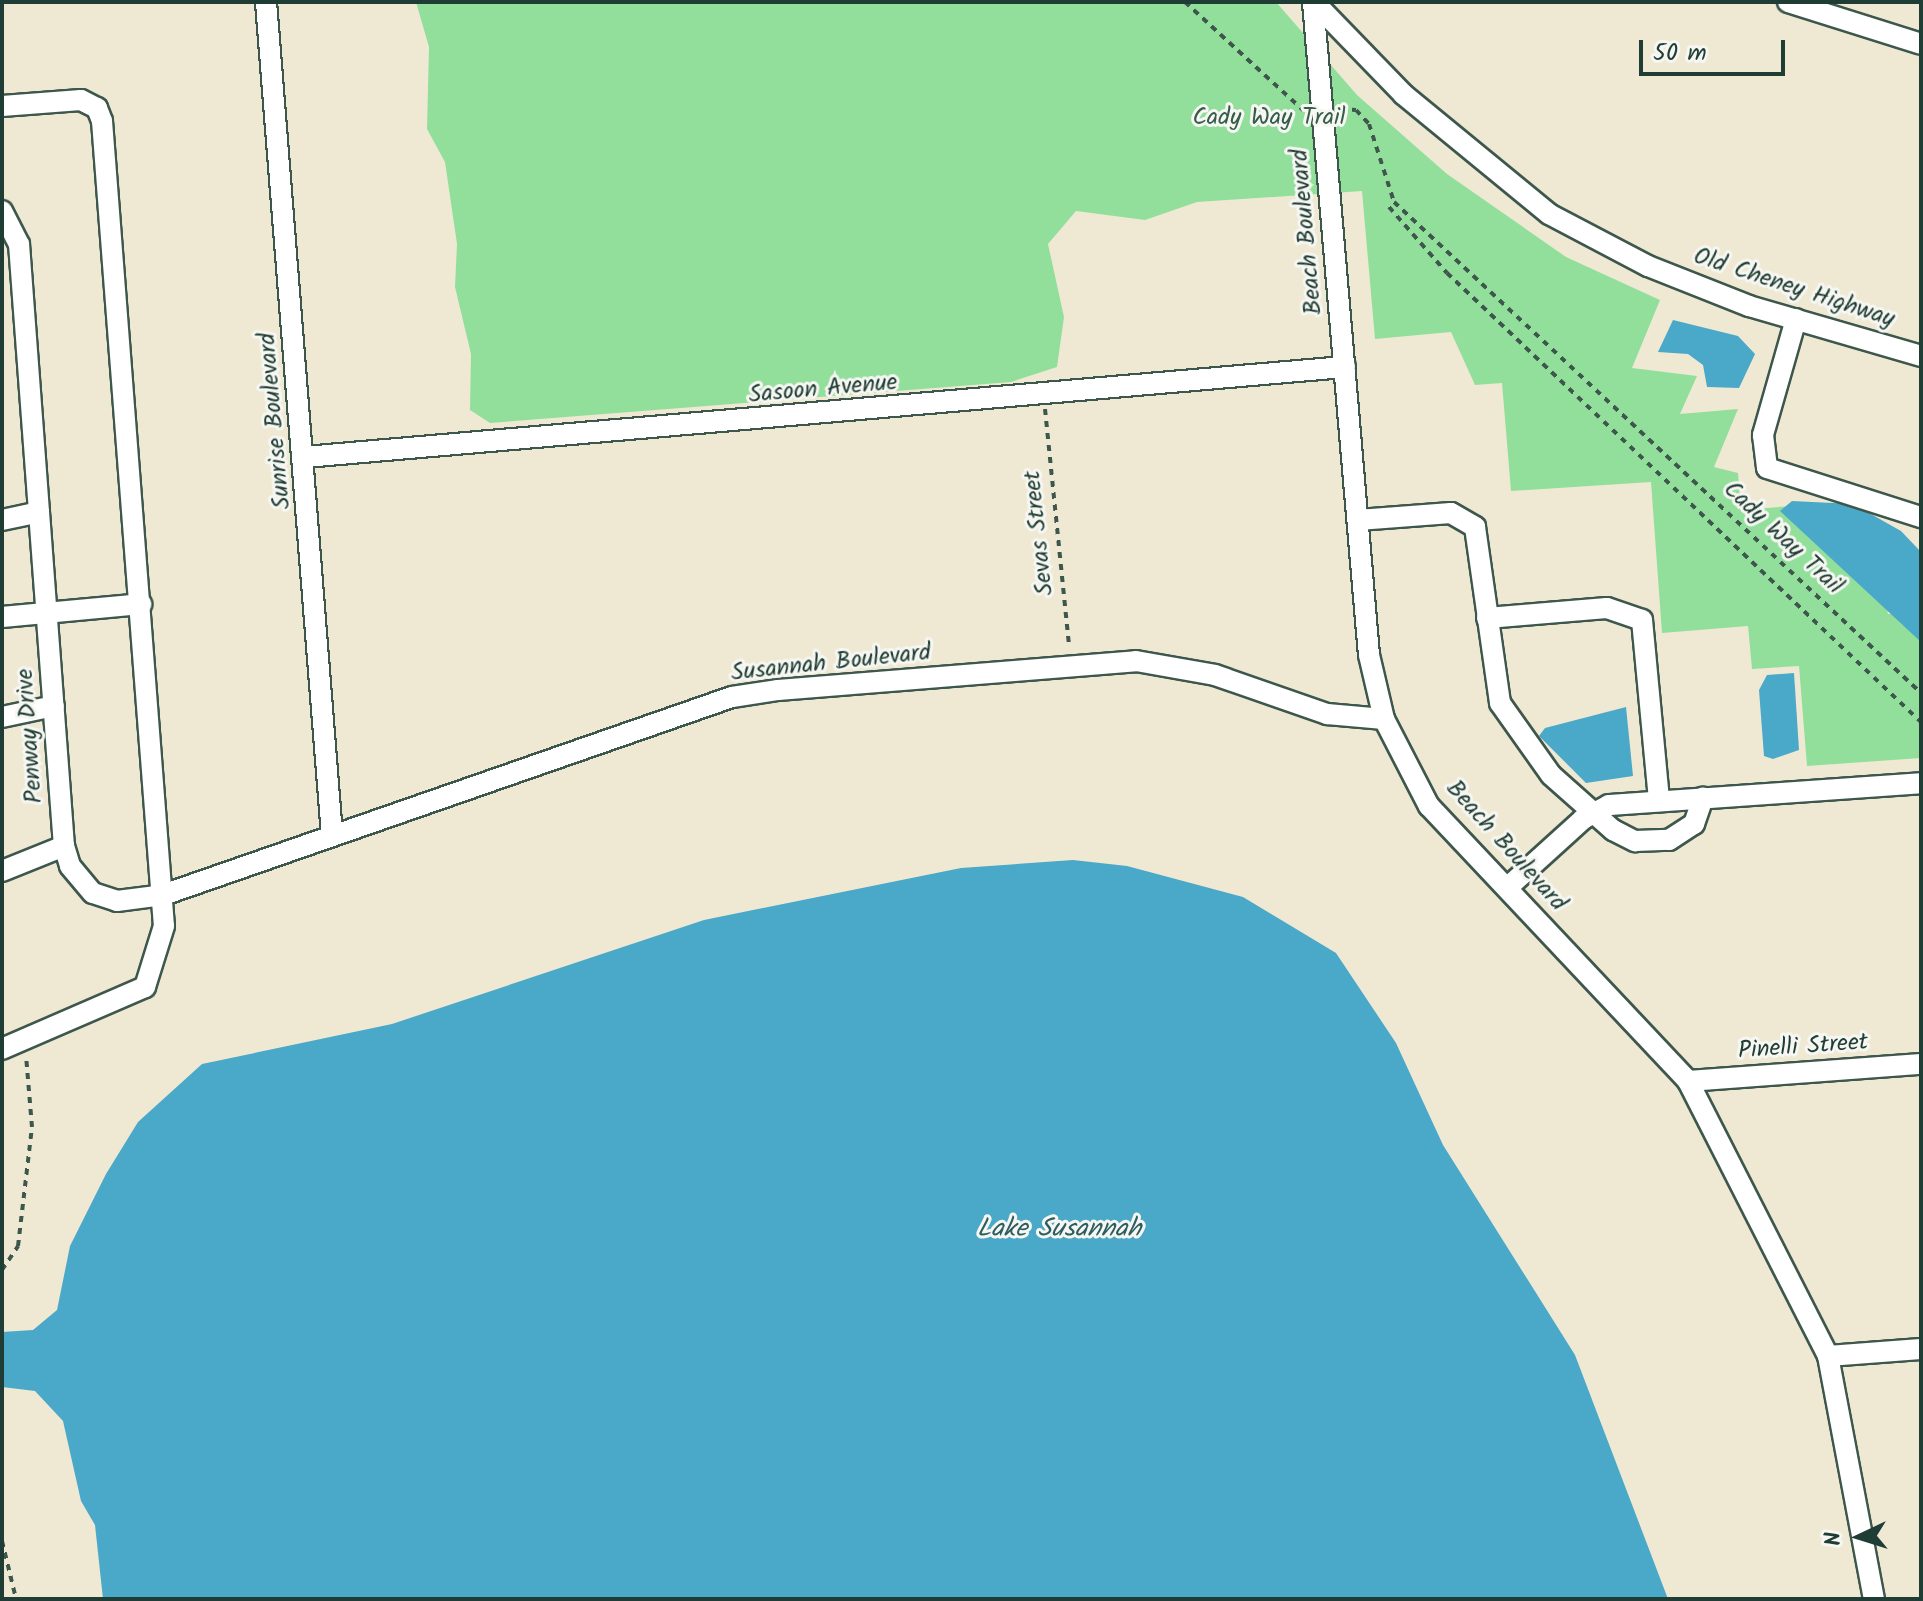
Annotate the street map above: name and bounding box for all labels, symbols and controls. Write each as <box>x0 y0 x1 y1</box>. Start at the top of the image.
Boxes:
scale bar <box>1643 24 1789 74</box>
text: 50 m <box>1653 34 1707 73</box>
park label: Cady Way Trail <box>1192 104 1346 132</box>
street label: Beach Boulevard <box>1285 148 1329 316</box>
street label: Old Cheney Highway <box>1690 242 1898 334</box>
street label: Sunrise Boulevard <box>253 332 297 510</box>
street label: Sasoon Avenue <box>748 368 898 410</box>
street label: Sevas Street <box>1018 469 1060 597</box>
street label: Cady Way Trail <box>1717 475 1849 601</box>
street label: Susannah Boulevard <box>730 638 932 688</box>
street label: Penway Drive <box>11 668 49 804</box>
street label: Beach Boulevard <box>1440 775 1572 917</box>
street label: Pinelli Street <box>1737 1028 1869 1066</box>
water label: Lake Susannah <box>977 1214 1141 1246</box>
north arrow <box>1819 1497 1899 1577</box>
text: N <box>1817 1531 1853 1547</box>

